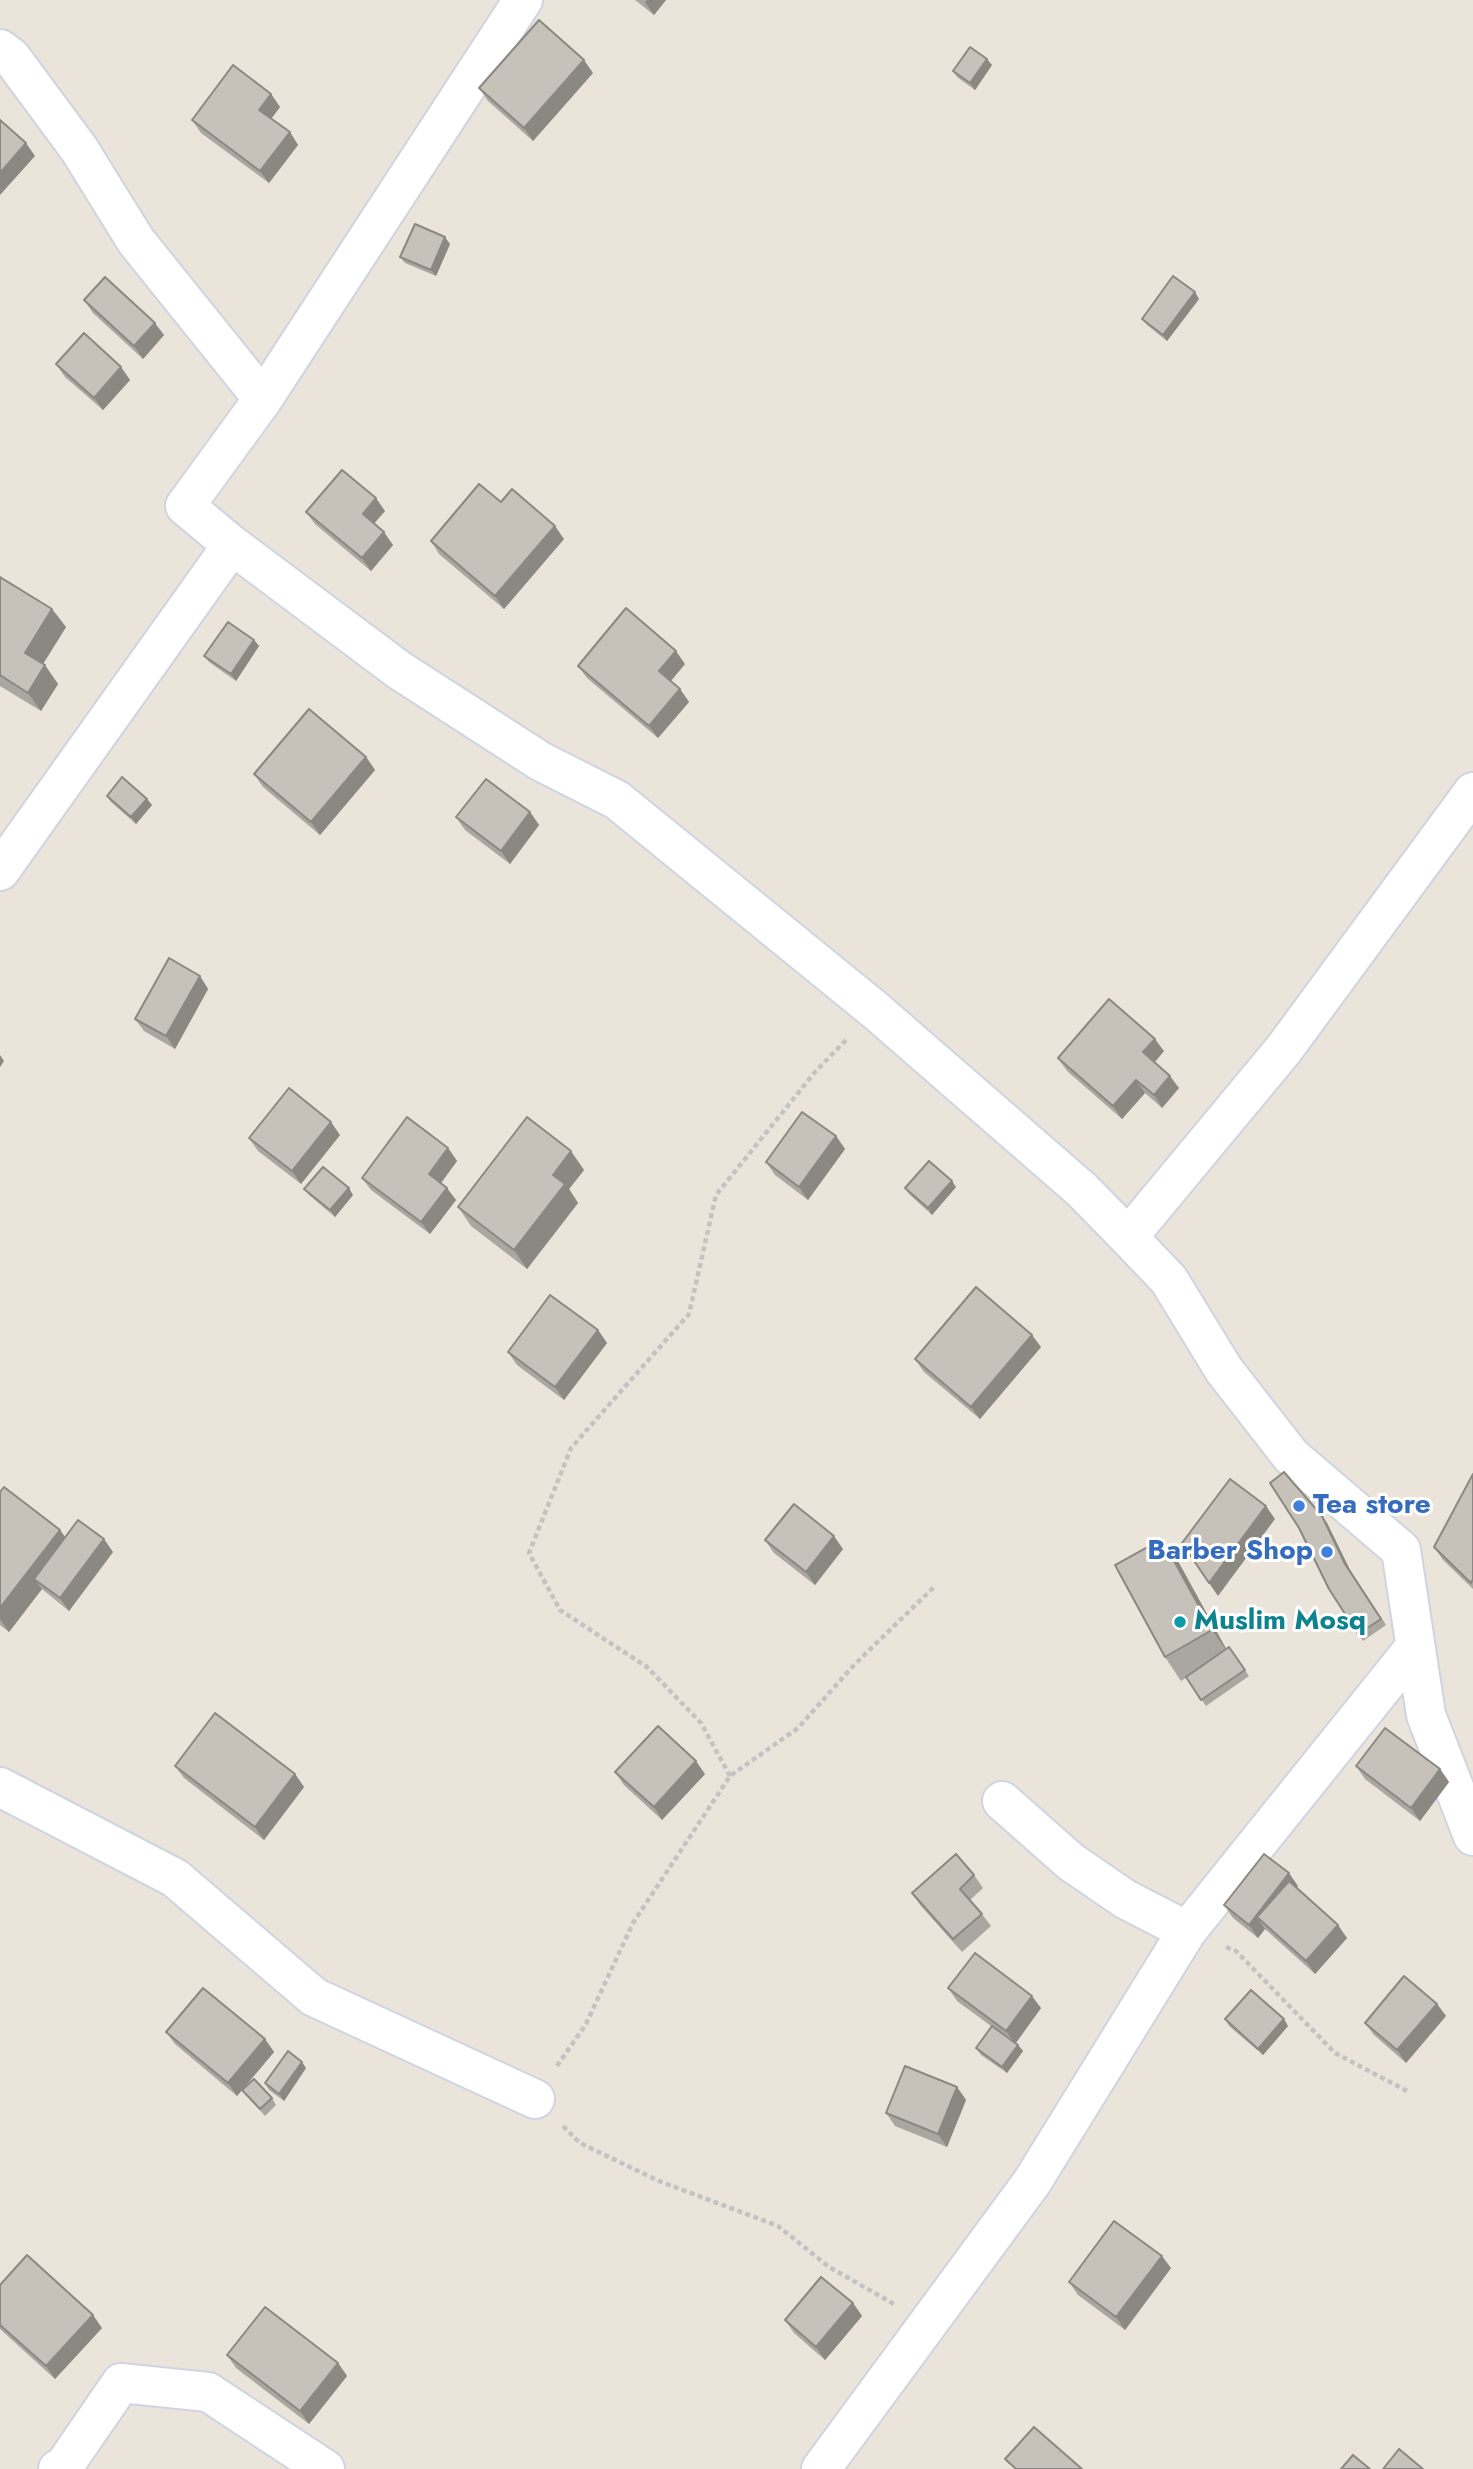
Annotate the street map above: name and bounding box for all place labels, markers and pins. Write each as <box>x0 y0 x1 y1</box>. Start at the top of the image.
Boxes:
place label: Tea store <box>1313 1489 1431 1523</box>
marker: Tea store <box>1291 1498 1307 1514</box>
place label: Barber Shop <box>1147 1535 1313 1569</box>
marker: Barber Shop <box>1319 1544 1335 1560</box>
place label: Muslim Mosq <box>1194 1605 1366 1639</box>
marker: Muslim Mosq <box>1172 1614 1188 1630</box>

